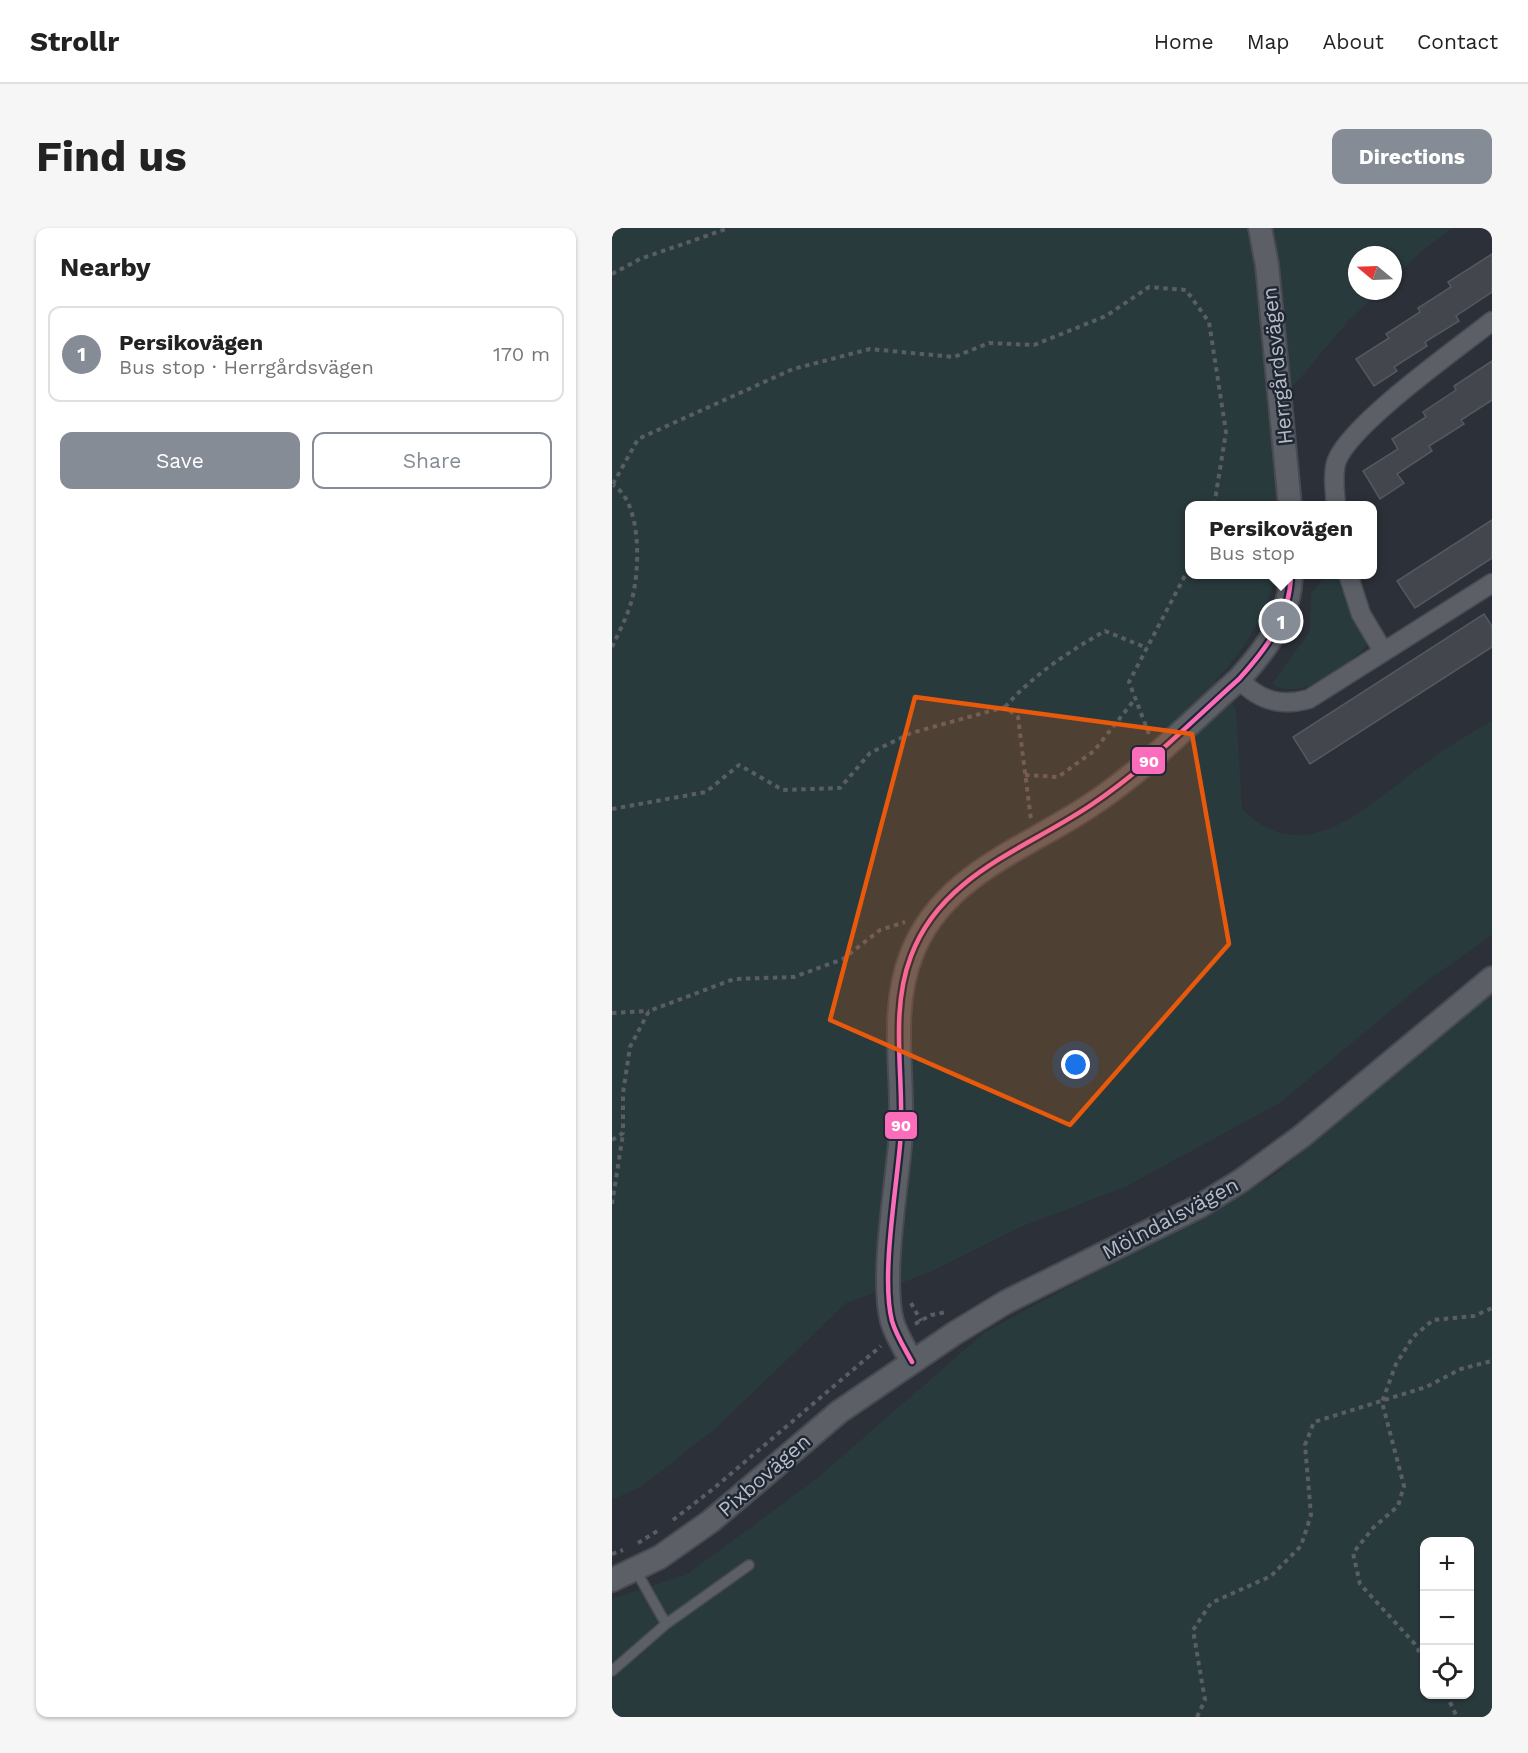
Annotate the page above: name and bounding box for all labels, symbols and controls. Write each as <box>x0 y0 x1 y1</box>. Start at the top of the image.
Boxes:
text: Strollr <box>30 25 119 58</box>
text: Home <box>1154 29 1214 54</box>
text: Map <box>1247 29 1290 54</box>
text: About <box>1323 29 1384 54</box>
text: Contact <box>1417 29 1498 54</box>
button: Directions <box>1332 129 1492 184</box>
text: Find us <box>36 132 187 181</box>
north arrow <box>1348 246 1402 300</box>
text: Nearby <box>60 252 151 282</box>
street label: Herrgårdsvägen <box>1256 286 1298 446</box>
text: Persikovägen <box>119 330 263 355</box>
text: 1 <box>77 342 86 366</box>
text: 170 m <box>493 342 550 366</box>
text: Bus stop · Herrgårdsvägen <box>119 355 374 379</box>
button: Save <box>60 432 300 489</box>
button: Share <box>312 432 552 489</box>
popup <box>1185 501 1377 579</box>
text: Persikovägen <box>1209 516 1353 541</box>
text: Bus stop <box>1209 541 1295 565</box>
pin: 1 <box>1262 598 1300 644</box>
line badge: 90 <box>1131 746 1166 775</box>
text: 90 <box>1139 752 1159 771</box>
your location <box>1061 1050 1090 1079</box>
line badge: 90 <box>884 1111 918 1140</box>
text: 90 <box>891 1116 911 1135</box>
street label: Mölndalsvägen <box>1098 1172 1242 1264</box>
street label: Pixbovägen <box>713 1428 815 1522</box>
map controls <box>1420 1537 1474 1699</box>
button: + <box>1420 1537 1474 1591</box>
button: − <box>1420 1591 1474 1645</box>
button: locate <box>1420 1645 1474 1699</box>

